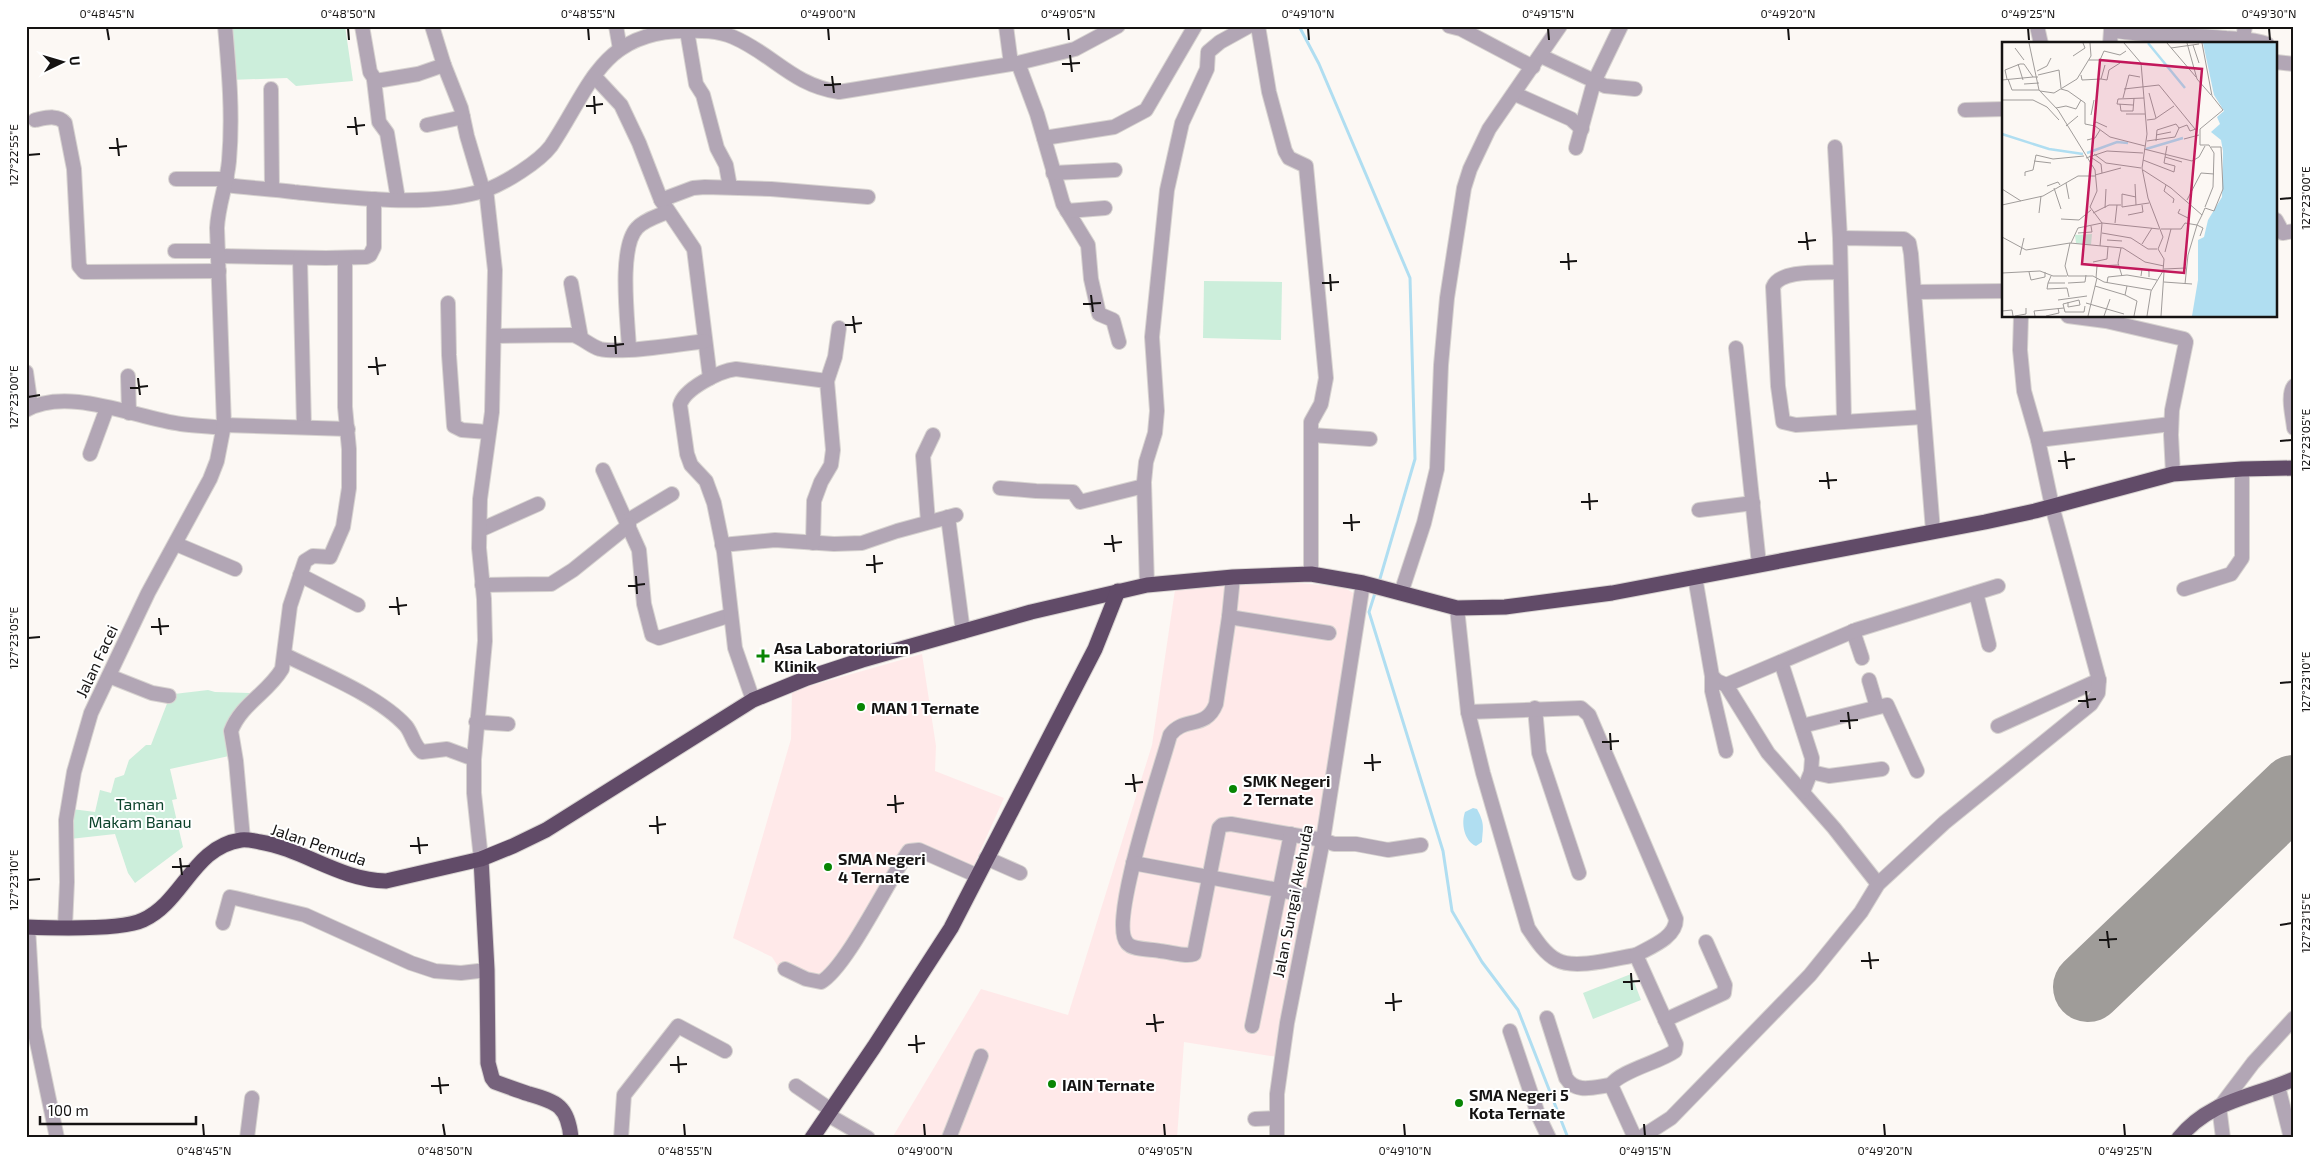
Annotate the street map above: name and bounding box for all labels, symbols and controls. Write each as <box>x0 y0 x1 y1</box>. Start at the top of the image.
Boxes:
text: 0°48'45"N <box>79 6 135 20</box>
text: 0°48'50"N <box>320 6 376 20</box>
text: 0°48'55"N <box>561 6 615 20</box>
text: 0°49'00"N <box>800 6 856 20</box>
text: 0°49'05"N <box>1041 6 1095 20</box>
text: 0°49'10"N <box>1281 6 1335 20</box>
text: 0°49'15"N <box>1522 6 1574 20</box>
text: 0°49'20"N <box>1760 6 1816 20</box>
text: 0°49'25"N <box>2001 6 2055 20</box>
text: 0°49'30"N <box>2242 6 2296 20</box>
north arrow <box>38 38 88 88</box>
inset map <box>2002 42 2278 318</box>
text: U <box>67 55 84 66</box>
text: 127°22'55"E <box>6 124 20 186</box>
text: 127°23'00"E <box>2298 166 2312 230</box>
text: 127°23'00"E <box>6 365 20 429</box>
text: 127°23'05"E <box>2298 408 2312 471</box>
text: 127°23'05"E <box>6 606 20 669</box>
street label: Jalan Facei <box>71 622 121 700</box>
place label: Asa Laboratorium Klinik <box>774 638 909 675</box>
marker: Asa Laboratorium Klinik <box>756 649 770 663</box>
text: 127°23'10"E <box>2298 651 2312 712</box>
place label: MAN 1 Ternate <box>871 698 979 717</box>
marker: MAN 1 Ternate <box>855 701 867 713</box>
place label: SMK Negeri 2 Ternate <box>1243 771 1331 808</box>
marker: SMK Negeri 2 Ternate <box>1227 783 1239 795</box>
park label: Taman Makam Banau <box>88 794 192 831</box>
street label: Jalan Pemuda <box>269 819 369 869</box>
street label: Jalan Sungai Akehuda <box>1268 823 1316 979</box>
text: 127°23'10"E <box>6 849 20 910</box>
place label: SMA Negeri 4 Ternate <box>838 849 926 886</box>
marker: SMA Negeri 4 Ternate <box>822 861 834 873</box>
text: 127°23'15"E <box>2298 893 2312 953</box>
place label: IAIN Ternate <box>1062 1075 1155 1094</box>
marker: IAIN Ternate <box>1046 1078 1058 1090</box>
place label: SMA Negeri 5 Kota Ternate <box>1469 1085 1569 1122</box>
scale bar <box>40 1094 196 1126</box>
marker: SMA Negeri 5 Kota Ternate <box>1453 1097 1465 1109</box>
text: 100 m <box>48 1101 89 1119</box>
text: 0°48'45"N <box>176 1143 232 1157</box>
text: 0°48'50"N <box>417 1143 473 1157</box>
text: 0°48'55"N <box>658 1143 712 1157</box>
text: 0°49'00"N <box>897 1143 953 1157</box>
text: 0°49'05"N <box>1138 1143 1192 1157</box>
text: 0°49'10"N <box>1378 1143 1432 1157</box>
text: 0°49'15"N <box>1619 1143 1671 1157</box>
text: 0°49'20"N <box>1857 1143 1913 1157</box>
text: 0°49'25"N <box>2098 1143 2152 1157</box>

